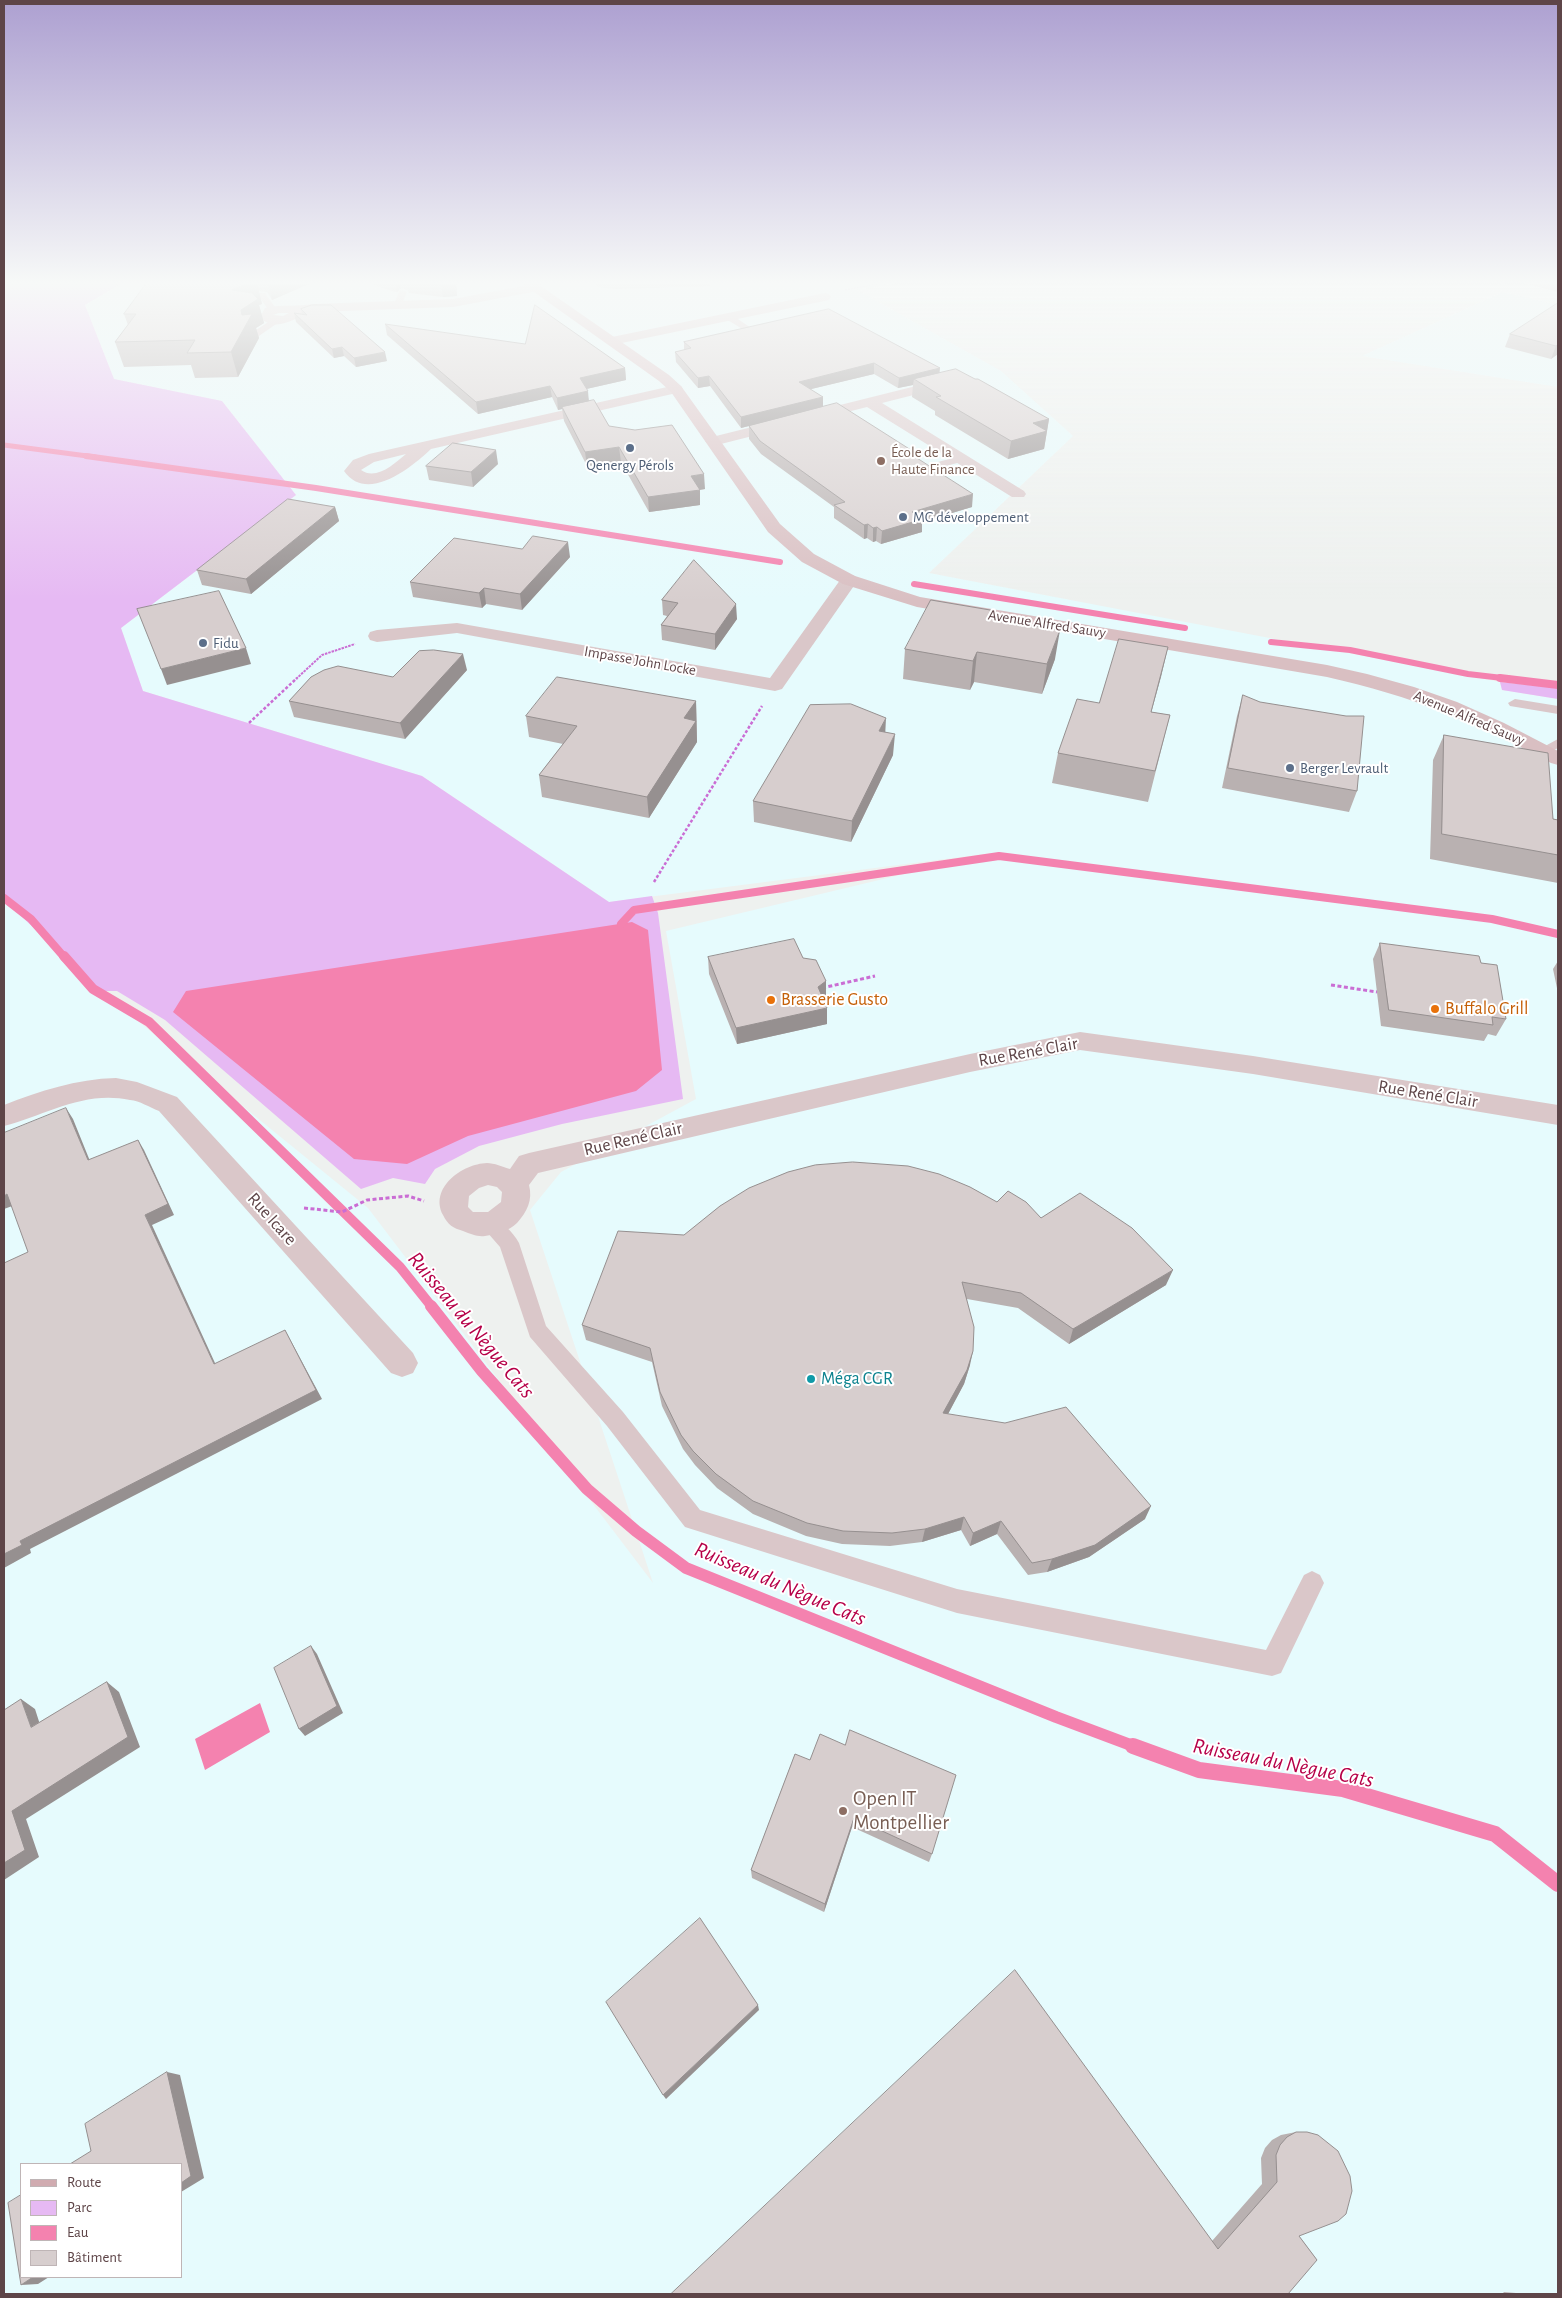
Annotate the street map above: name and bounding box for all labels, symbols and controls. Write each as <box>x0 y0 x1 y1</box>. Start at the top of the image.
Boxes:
marker: Qenergy Pérols <box>624 442 636 454</box>
place label: École de la Haute Finance <box>891 443 975 478</box>
marker: École de la Haute Finance <box>875 455 887 467</box>
place label: Qenergy Pérols <box>586 456 674 474</box>
place label: MG développement <box>913 508 1029 526</box>
marker: MG développement <box>897 511 909 523</box>
street label: Avenue Alfred Sauvy <box>987 606 1107 642</box>
place label: Fidu <box>213 634 239 652</box>
marker: Fidu <box>197 637 209 649</box>
street label: Impasse John Locke <box>583 642 697 680</box>
street label: Avenue Alfred Sauvy <box>1411 686 1527 750</box>
place label: Berger Levrault <box>1300 759 1388 777</box>
marker: Berger Levrault <box>1284 762 1296 774</box>
place label: Brasserie Gusto <box>781 989 888 1011</box>
marker: Brasserie Gusto <box>765 994 777 1006</box>
place label: Buffalo Grill <box>1445 998 1528 1020</box>
marker: Buffalo Grill <box>1429 1003 1441 1015</box>
street label: Rue René Clair <box>977 1033 1079 1071</box>
street label: Rue René Clair <box>1377 1075 1479 1113</box>
street label: Rue René Clair <box>582 1117 684 1161</box>
street label: Rue Icare <box>243 1188 301 1250</box>
water label: Ruisseau du Nègue Cats <box>402 1246 540 1404</box>
place label: Méga CGR <box>821 1368 893 1390</box>
marker: Méga CGR <box>805 1373 817 1385</box>
water label: Ruisseau du Nègue Cats <box>690 1536 870 1632</box>
water label: Ruisseau du Nègue Cats <box>1190 1733 1376 1793</box>
place label: Open IT Montpellier <box>853 1786 949 1836</box>
marker: Open IT Montpellier <box>837 1805 849 1817</box>
legend <box>20 2163 182 2278</box>
text: Route <box>67 2175 101 2190</box>
text: Parc <box>67 2200 92 2215</box>
text: Eau <box>67 2225 89 2240</box>
text: Bâtiment <box>67 2250 122 2265</box>

